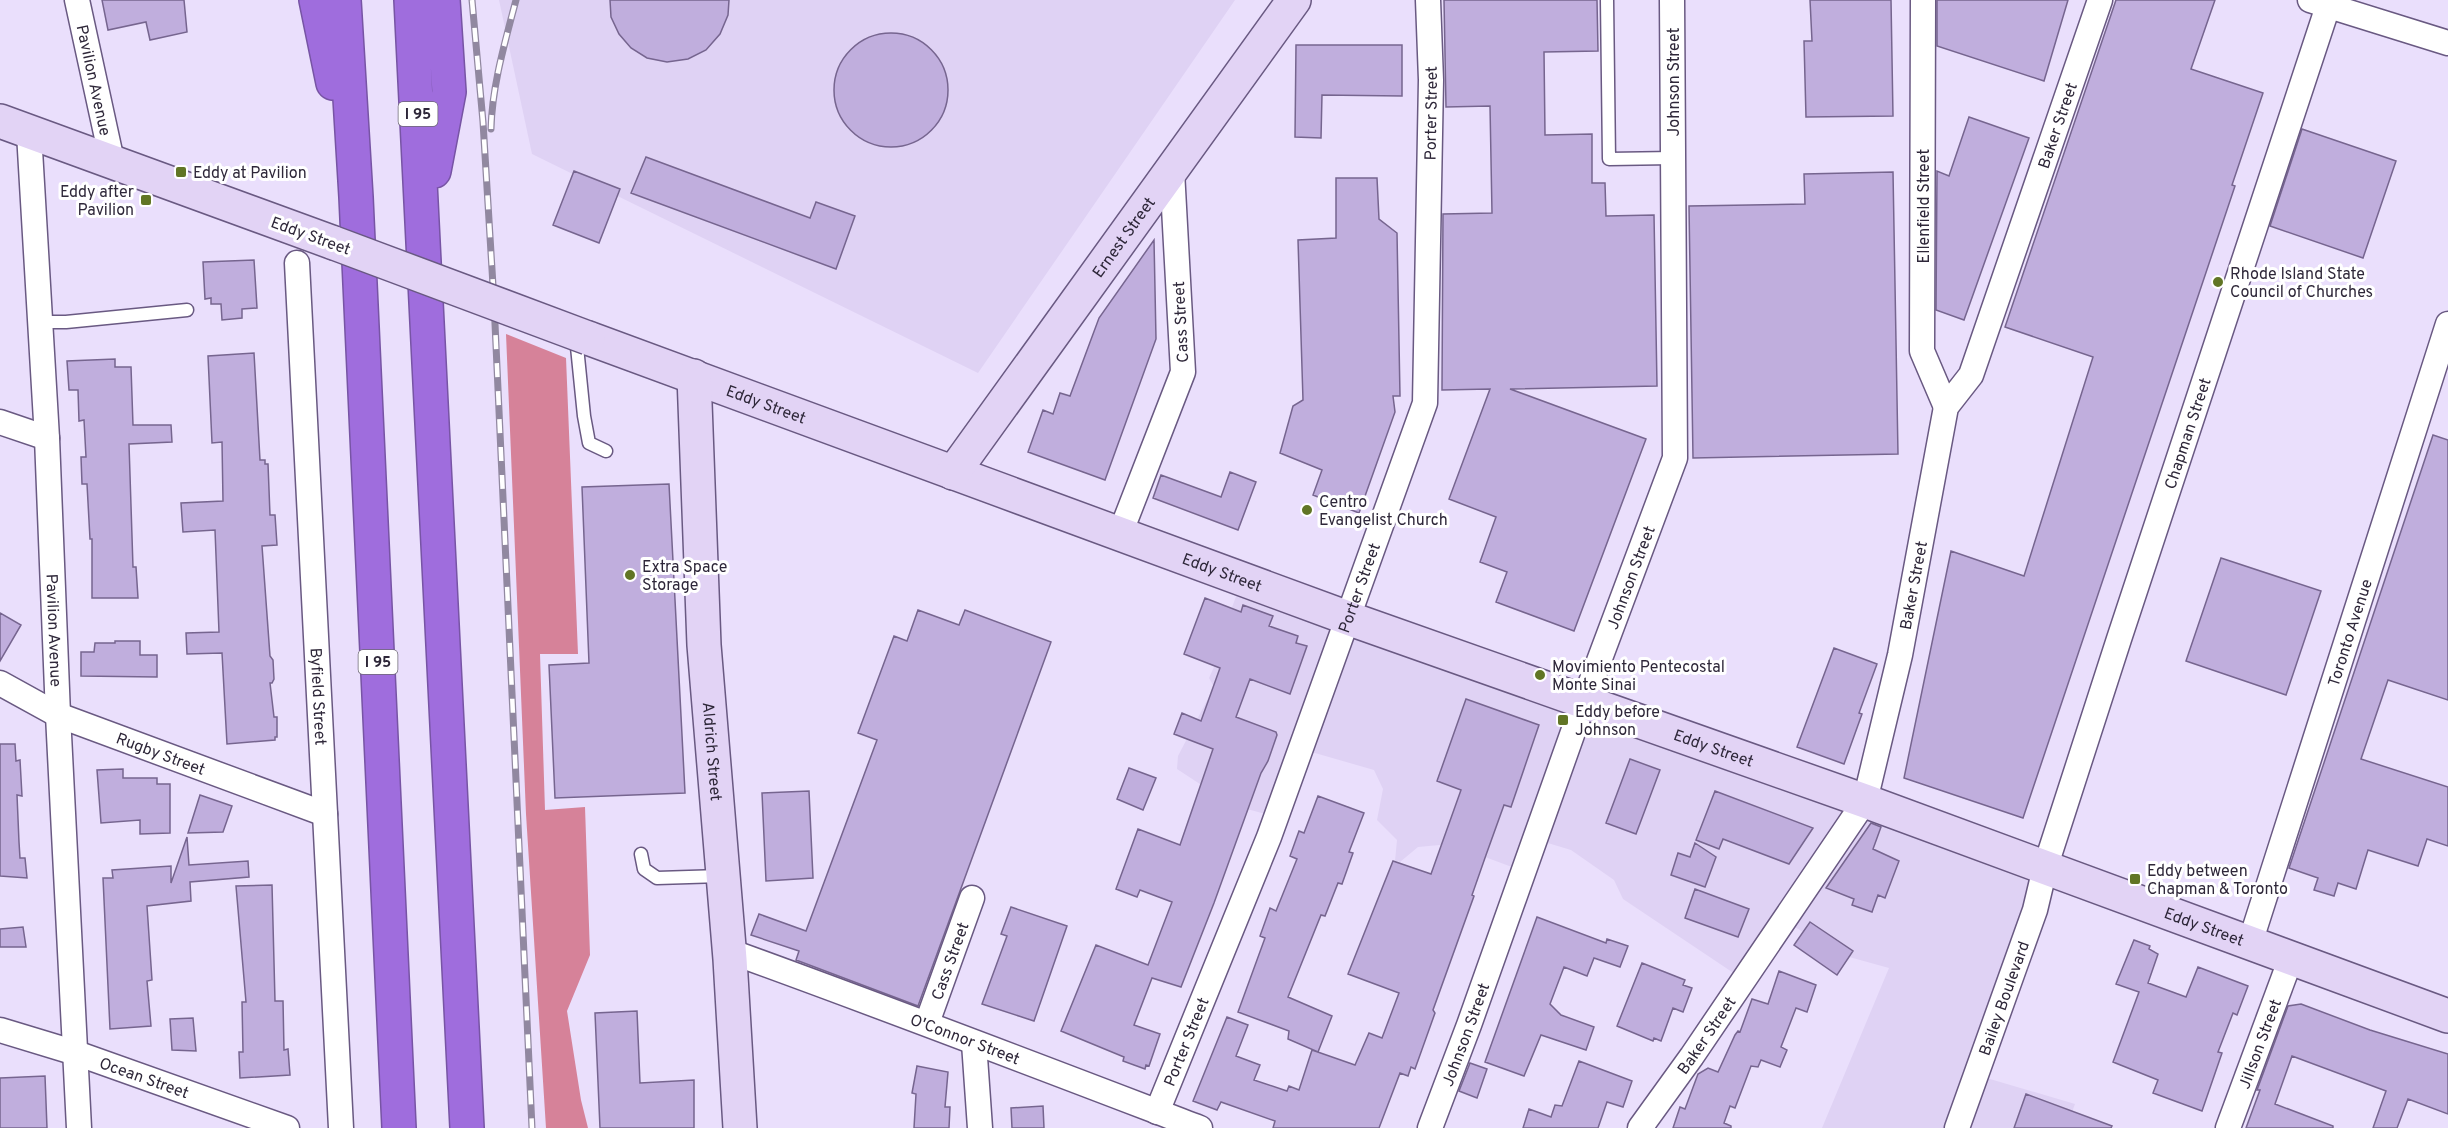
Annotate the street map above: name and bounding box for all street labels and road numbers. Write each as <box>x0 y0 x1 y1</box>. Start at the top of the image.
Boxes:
street label: Pavilion Avenue <box>71 23 114 138</box>
street label: Johnson Street <box>1665 28 1685 136</box>
street label: Porter Street <box>1422 66 1443 161</box>
street label: Baker Street <box>2035 80 2083 172</box>
road number: I 95 <box>398 102 438 126</box>
street label: Ellenfield Street <box>1915 149 1935 263</box>
street label: Ernest Street <box>1089 194 1161 282</box>
street label: Eddy Street <box>268 213 353 261</box>
street label: Cass Street <box>1170 281 1194 363</box>
street label: Chapman Street <box>2161 376 2217 492</box>
street label: Eddy Street <box>723 382 808 429</box>
street label: Johnson Street <box>1604 523 1661 633</box>
street label: Baker Street <box>1897 540 1933 632</box>
street label: Porter Street <box>1335 541 1386 636</box>
street label: Eddy Street <box>1179 550 1264 597</box>
street label: Pavilion Avenue <box>40 573 65 687</box>
street label: Toronto Avenue <box>2325 577 2378 689</box>
street label: Byfield Street <box>305 647 330 746</box>
road number: I 95 <box>358 650 398 674</box>
street label: Aldrich Street <box>697 701 725 802</box>
street label: Eddy Street <box>1671 726 1756 773</box>
street label: Rugby Street <box>113 729 208 781</box>
street label: Eddy Street <box>2161 904 2246 952</box>
street label: Cass Street <box>928 920 974 1003</box>
street label: Bailey Boulevard <box>1976 939 2035 1059</box>
street label: Johnson Street <box>1439 981 1495 1090</box>
street label: Baker Street <box>1674 993 1741 1079</box>
street label: Porter Street <box>1160 995 1215 1090</box>
street label: Jillson Street <box>2235 997 2287 1092</box>
street label: O'Connor Street <box>907 1011 1022 1070</box>
street label: Ocean Street <box>96 1054 191 1104</box>

